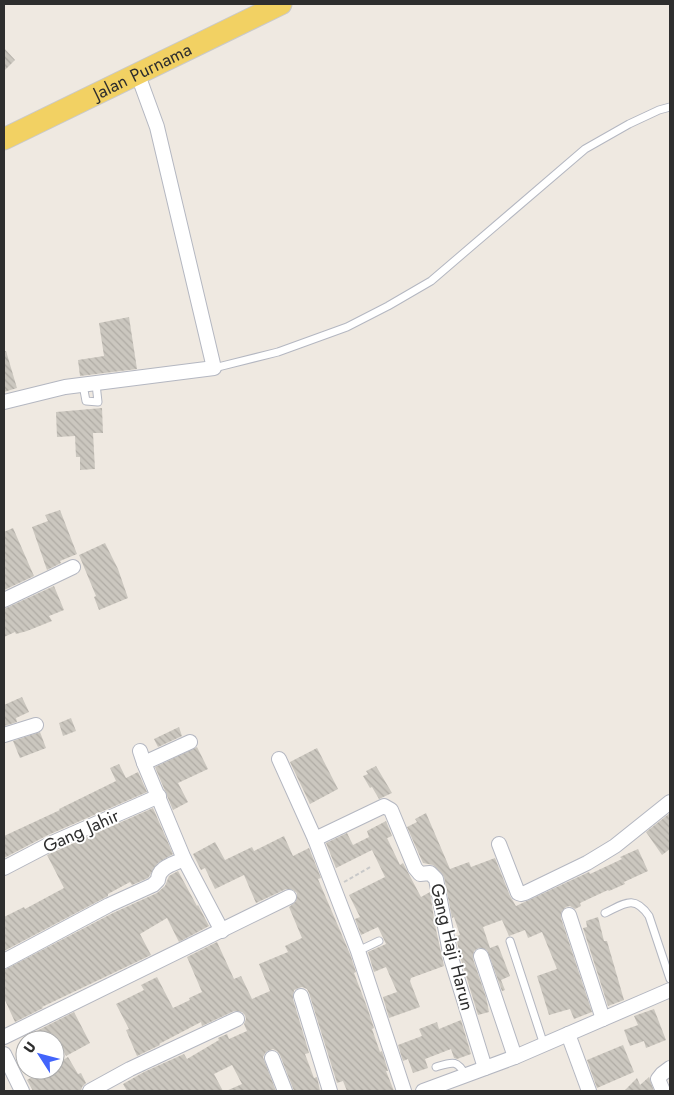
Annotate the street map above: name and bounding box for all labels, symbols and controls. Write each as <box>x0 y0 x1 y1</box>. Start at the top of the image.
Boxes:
street label: Jalan Purnama <box>87 36 196 107</box>
street label: Gang Jahir <box>39 802 124 859</box>
street label: Gang Haji Harun <box>424 881 480 1013</box>
north arrow <box>15 1030 65 1080</box>
text: U <box>19 1038 40 1057</box>

